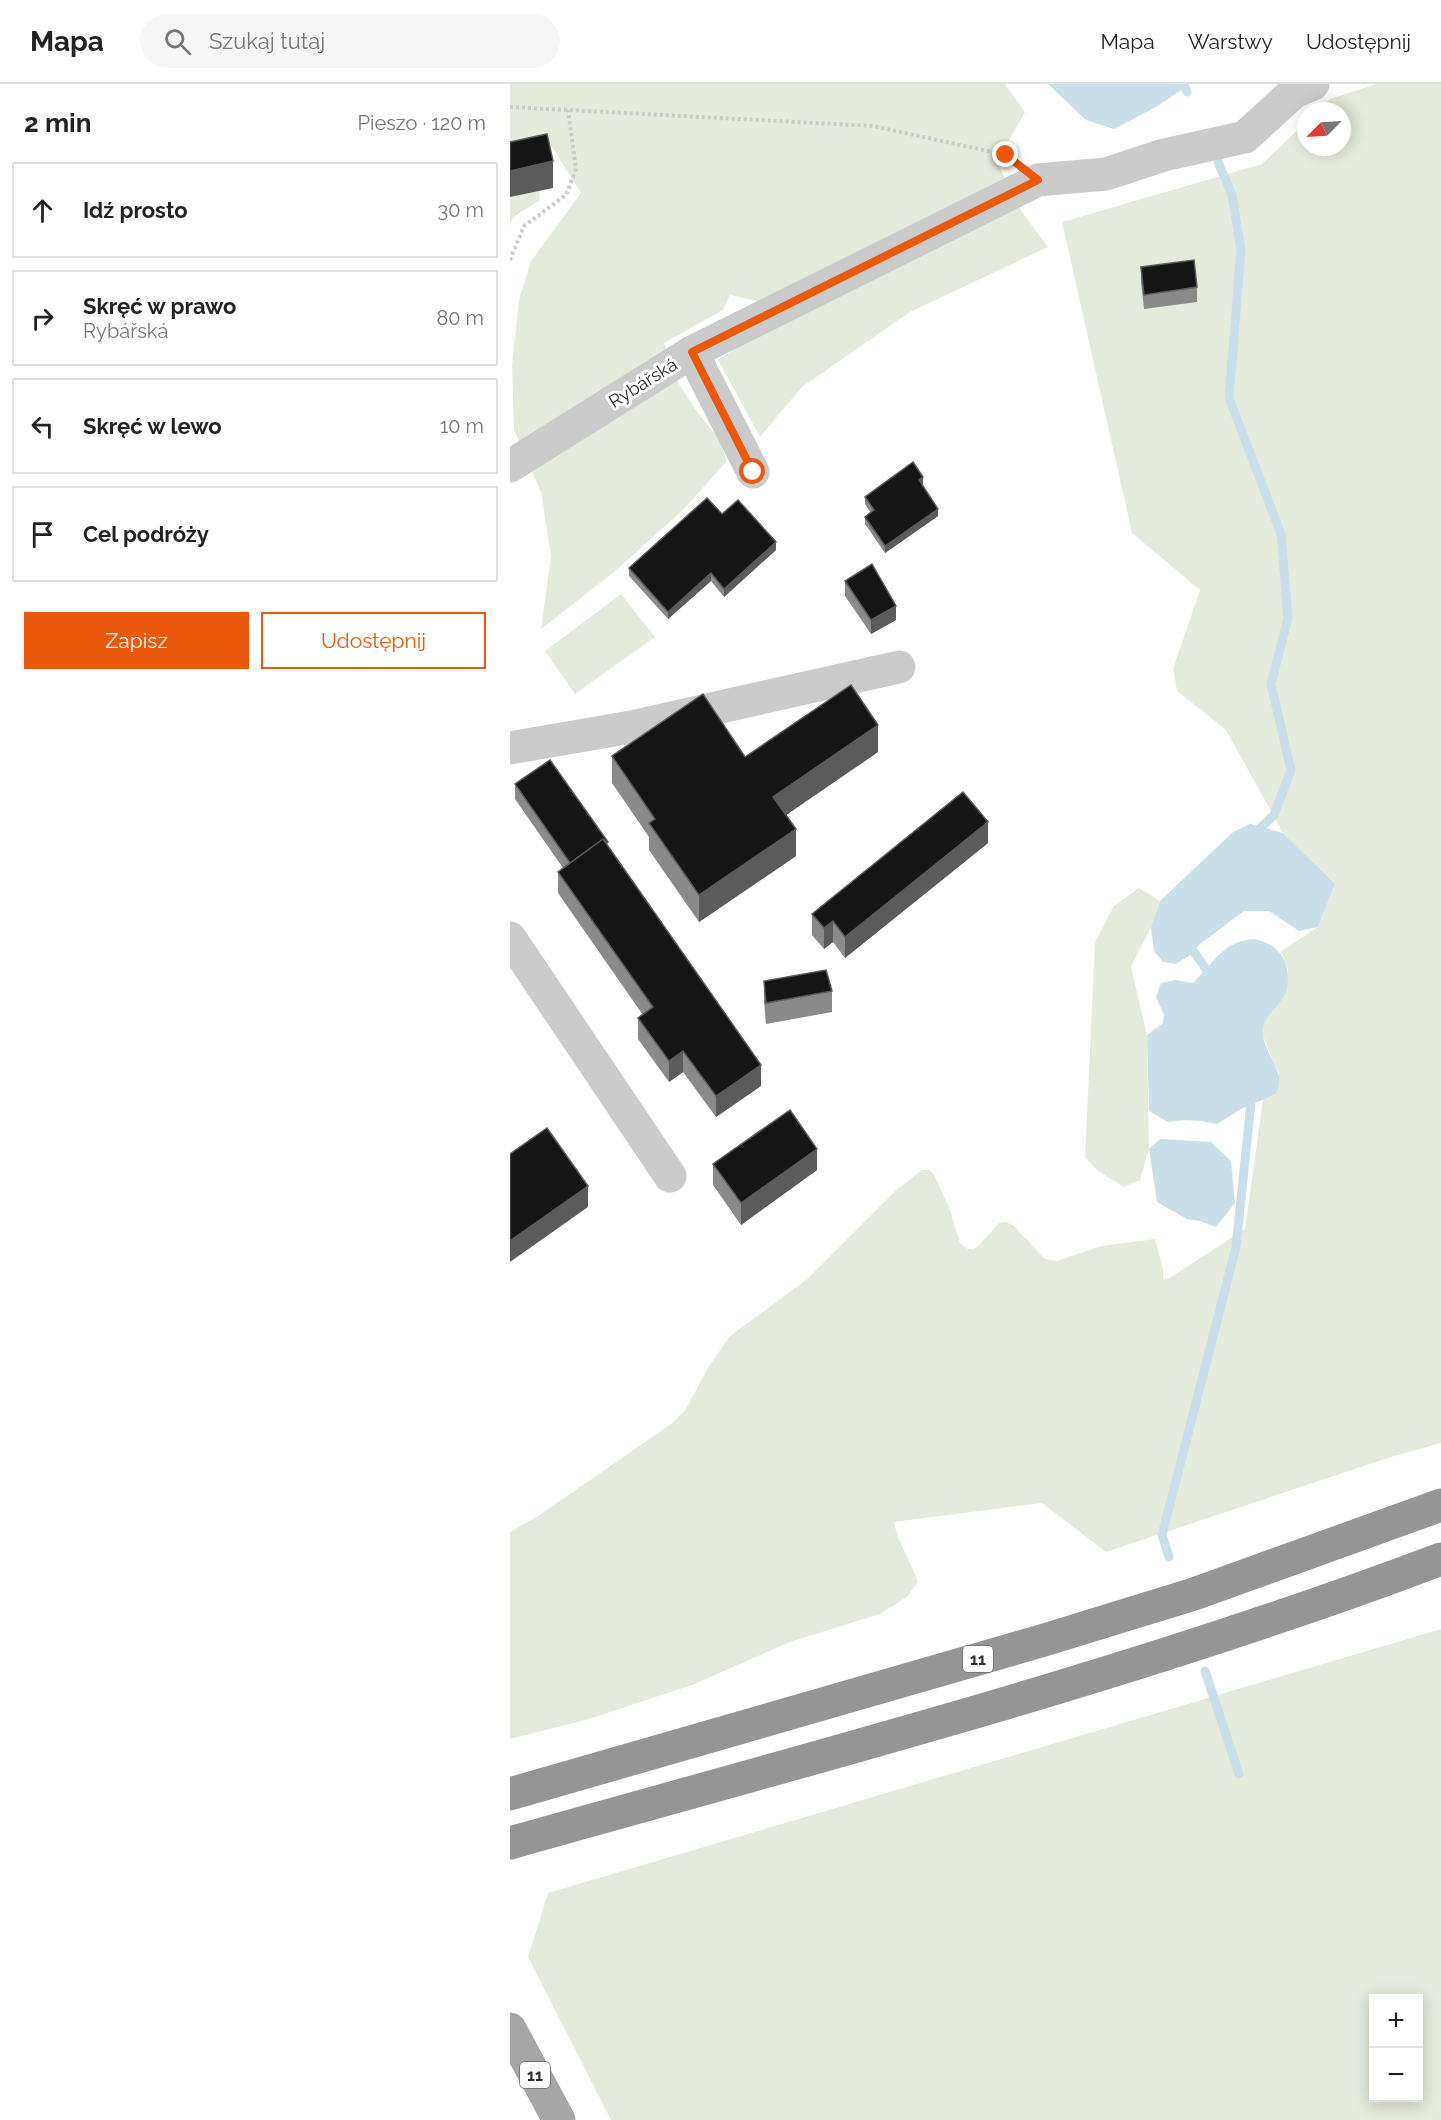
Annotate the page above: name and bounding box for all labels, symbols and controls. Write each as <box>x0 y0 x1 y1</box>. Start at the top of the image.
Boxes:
search box <box>140 14 560 68</box>
text: Mapa <box>30 25 104 58</box>
icon: search <box>161 25 194 58</box>
text: Szukaj tutaj <box>209 28 325 54</box>
text: Mapa <box>1100 29 1155 54</box>
text: Warstwy <box>1188 29 1273 54</box>
text: Udostępnij <box>1306 29 1411 54</box>
north arrow <box>1297 102 1351 156</box>
text: 2 min <box>24 108 91 138</box>
text: Pieszo · 120 m <box>358 111 486 135</box>
route end <box>992 141 1018 167</box>
icon: ahead <box>26 194 59 227</box>
text: Idź prosto <box>83 197 188 223</box>
text: 30 m <box>438 198 484 222</box>
text: Skręć w prawo <box>83 293 236 319</box>
icon: right <box>26 302 59 335</box>
text: 80 m <box>436 306 484 330</box>
text: Rybářská <box>83 319 168 343</box>
street label: Rybářská <box>605 353 681 412</box>
icon: left <box>26 410 59 443</box>
text: Skręć w lewo <box>83 413 222 439</box>
text: 10 m <box>440 414 484 438</box>
route start <box>739 458 765 484</box>
icon: arrive <box>26 518 59 551</box>
text: Cel podróży <box>83 521 209 547</box>
button: Zapisz <box>24 612 249 669</box>
button: Udostępnij <box>261 612 486 669</box>
road number: 11 <box>963 1646 993 1672</box>
map controls <box>1369 1994 1423 2102</box>
button: + <box>1369 1994 1423 2048</box>
button: − <box>1369 2048 1423 2102</box>
road number: 11 <box>520 2062 550 2088</box>

